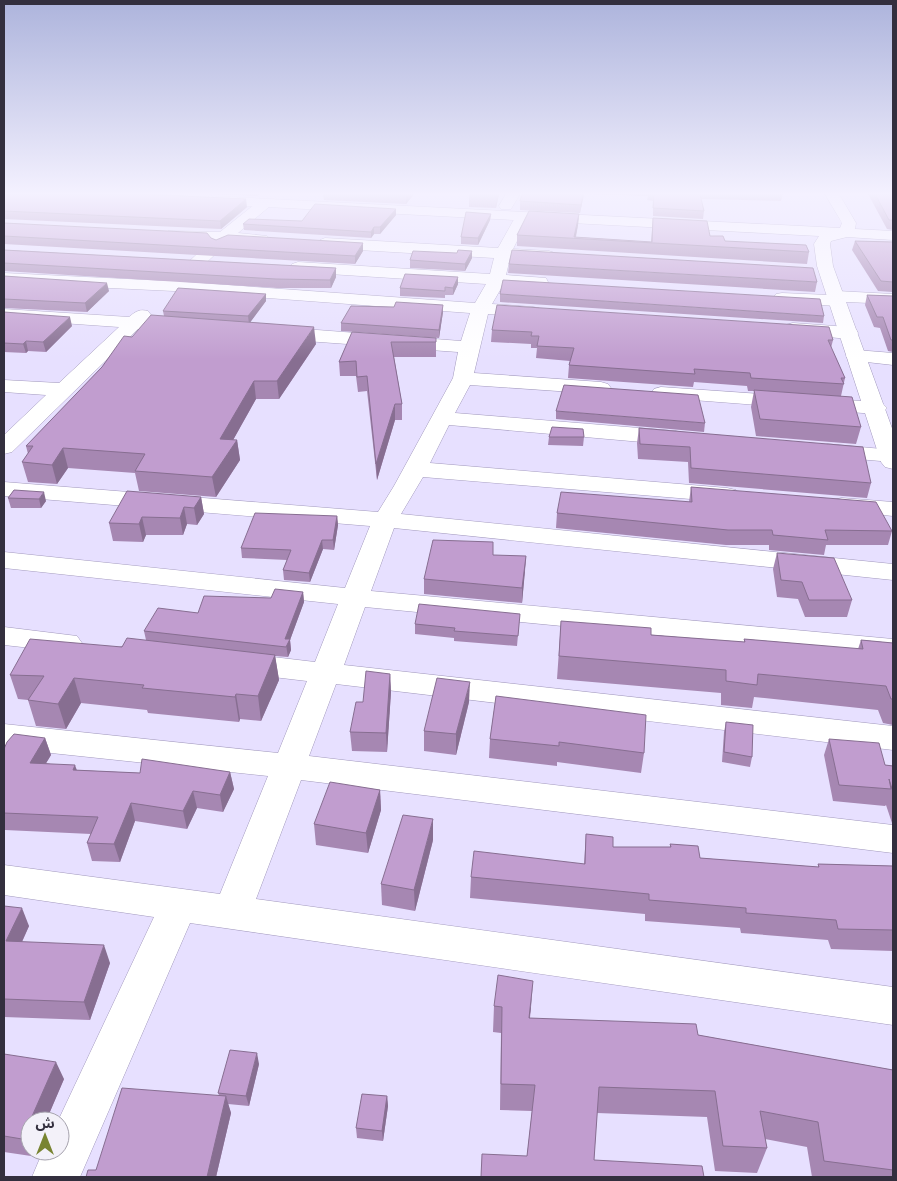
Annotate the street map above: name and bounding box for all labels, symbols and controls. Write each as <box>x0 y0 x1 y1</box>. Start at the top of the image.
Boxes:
north arrow <box>20 1111 70 1161</box>
text: ش <box>35 1115 55 1131</box>

